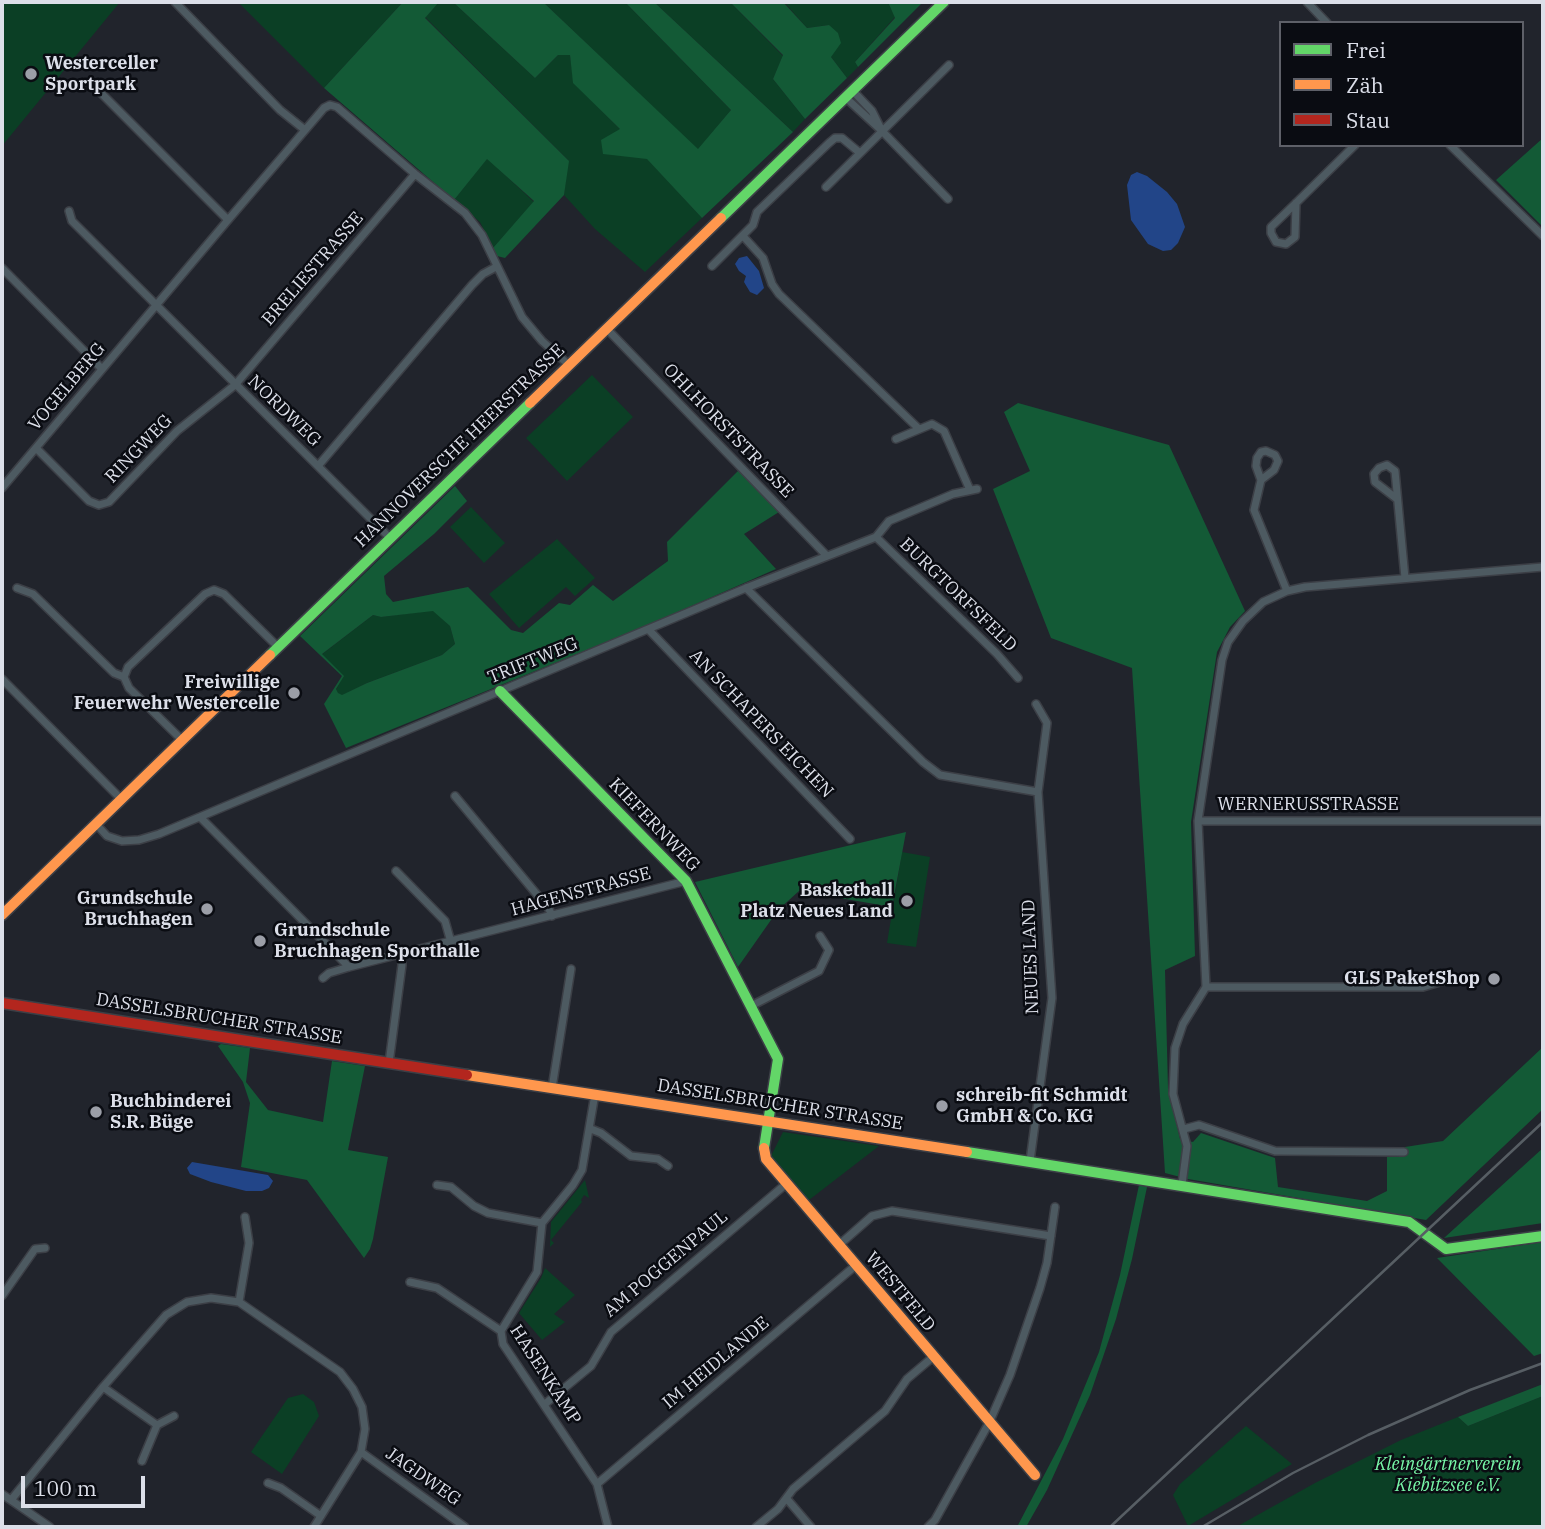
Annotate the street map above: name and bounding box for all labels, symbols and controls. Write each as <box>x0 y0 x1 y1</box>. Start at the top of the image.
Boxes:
legend <box>1279 21 1524 147</box>
text: Frei <box>1346 36 1386 64</box>
place label: Westerceller Sportpark <box>45 53 158 96</box>
marker: Westerceller Sportpark <box>23 66 39 82</box>
text: Zäh <box>1346 71 1384 99</box>
text: Stau <box>1346 106 1390 134</box>
street label: BRELIESTRASSE <box>258 208 368 330</box>
street label: VOGELBERG <box>24 339 110 435</box>
street label: HANNOVERSCHE HEERSTRASSE <box>351 340 569 552</box>
street label: OHLHORSTSTRASSE <box>658 359 798 503</box>
street label: NORDWEG <box>243 371 325 451</box>
street label: RINGWEG <box>101 410 177 488</box>
street label: BURGTORFSFELD <box>895 534 1021 656</box>
street label: TRIFTWEG <box>485 633 581 689</box>
street label: AN SCHAPERS EICHEN <box>684 645 838 803</box>
place label: Freiwillige Feuerwehr Westercelle <box>74 672 280 714</box>
marker: Freiwillige Feuerwehr Westercelle <box>286 685 302 701</box>
street label: KIEFERNWEG <box>604 774 704 876</box>
street label: WERNERUSSTRASSE <box>1217 794 1399 816</box>
street label: HAGENSTRASSE <box>509 863 653 921</box>
place label: Basketball Platz Neues Land <box>740 880 893 922</box>
place label: Grundschule Bruchhagen <box>77 888 193 930</box>
marker: Basketball Platz Neues Land <box>899 893 915 909</box>
street label: NEUES LAND <box>1018 899 1044 1015</box>
marker: Grundschule Bruchhagen <box>199 901 215 917</box>
place label: Grundschule Bruchhagen Sporthalle <box>274 920 480 962</box>
marker: Grundschule Bruchhagen Sporthalle <box>252 933 268 949</box>
place label: GLS PaketShop <box>1344 968 1480 990</box>
marker: GLS PaketShop <box>1486 971 1502 987</box>
street label: DASSELSBRUCHER STRASSE <box>95 989 343 1049</box>
street label: DASSELSBRUCHER STRASSE <box>656 1075 904 1135</box>
place label: schreib-fit Schmidt GmbH & Co. KG <box>956 1085 1127 1128</box>
place label: Buchbinderei S.R. Büge <box>110 1091 231 1134</box>
marker: schreib-fit Schmidt GmbH & Co. KG <box>934 1098 950 1114</box>
marker: Buchbinderei S.R. Büge <box>88 1104 104 1120</box>
street label: AM POGGENPAUL <box>600 1206 732 1322</box>
street label: WESTFELD <box>860 1248 940 1336</box>
street label: IM HEIDLANDE <box>658 1312 774 1414</box>
street label: HASENKAMP <box>505 1321 585 1429</box>
street label: JAGDWEG <box>381 1443 465 1511</box>
park label: Kleingärtnerverein Kiebitzsee e.V. <box>1375 1454 1521 1496</box>
scale bar <box>24 1462 149 1506</box>
text: 100 m <box>34 1474 97 1502</box>

